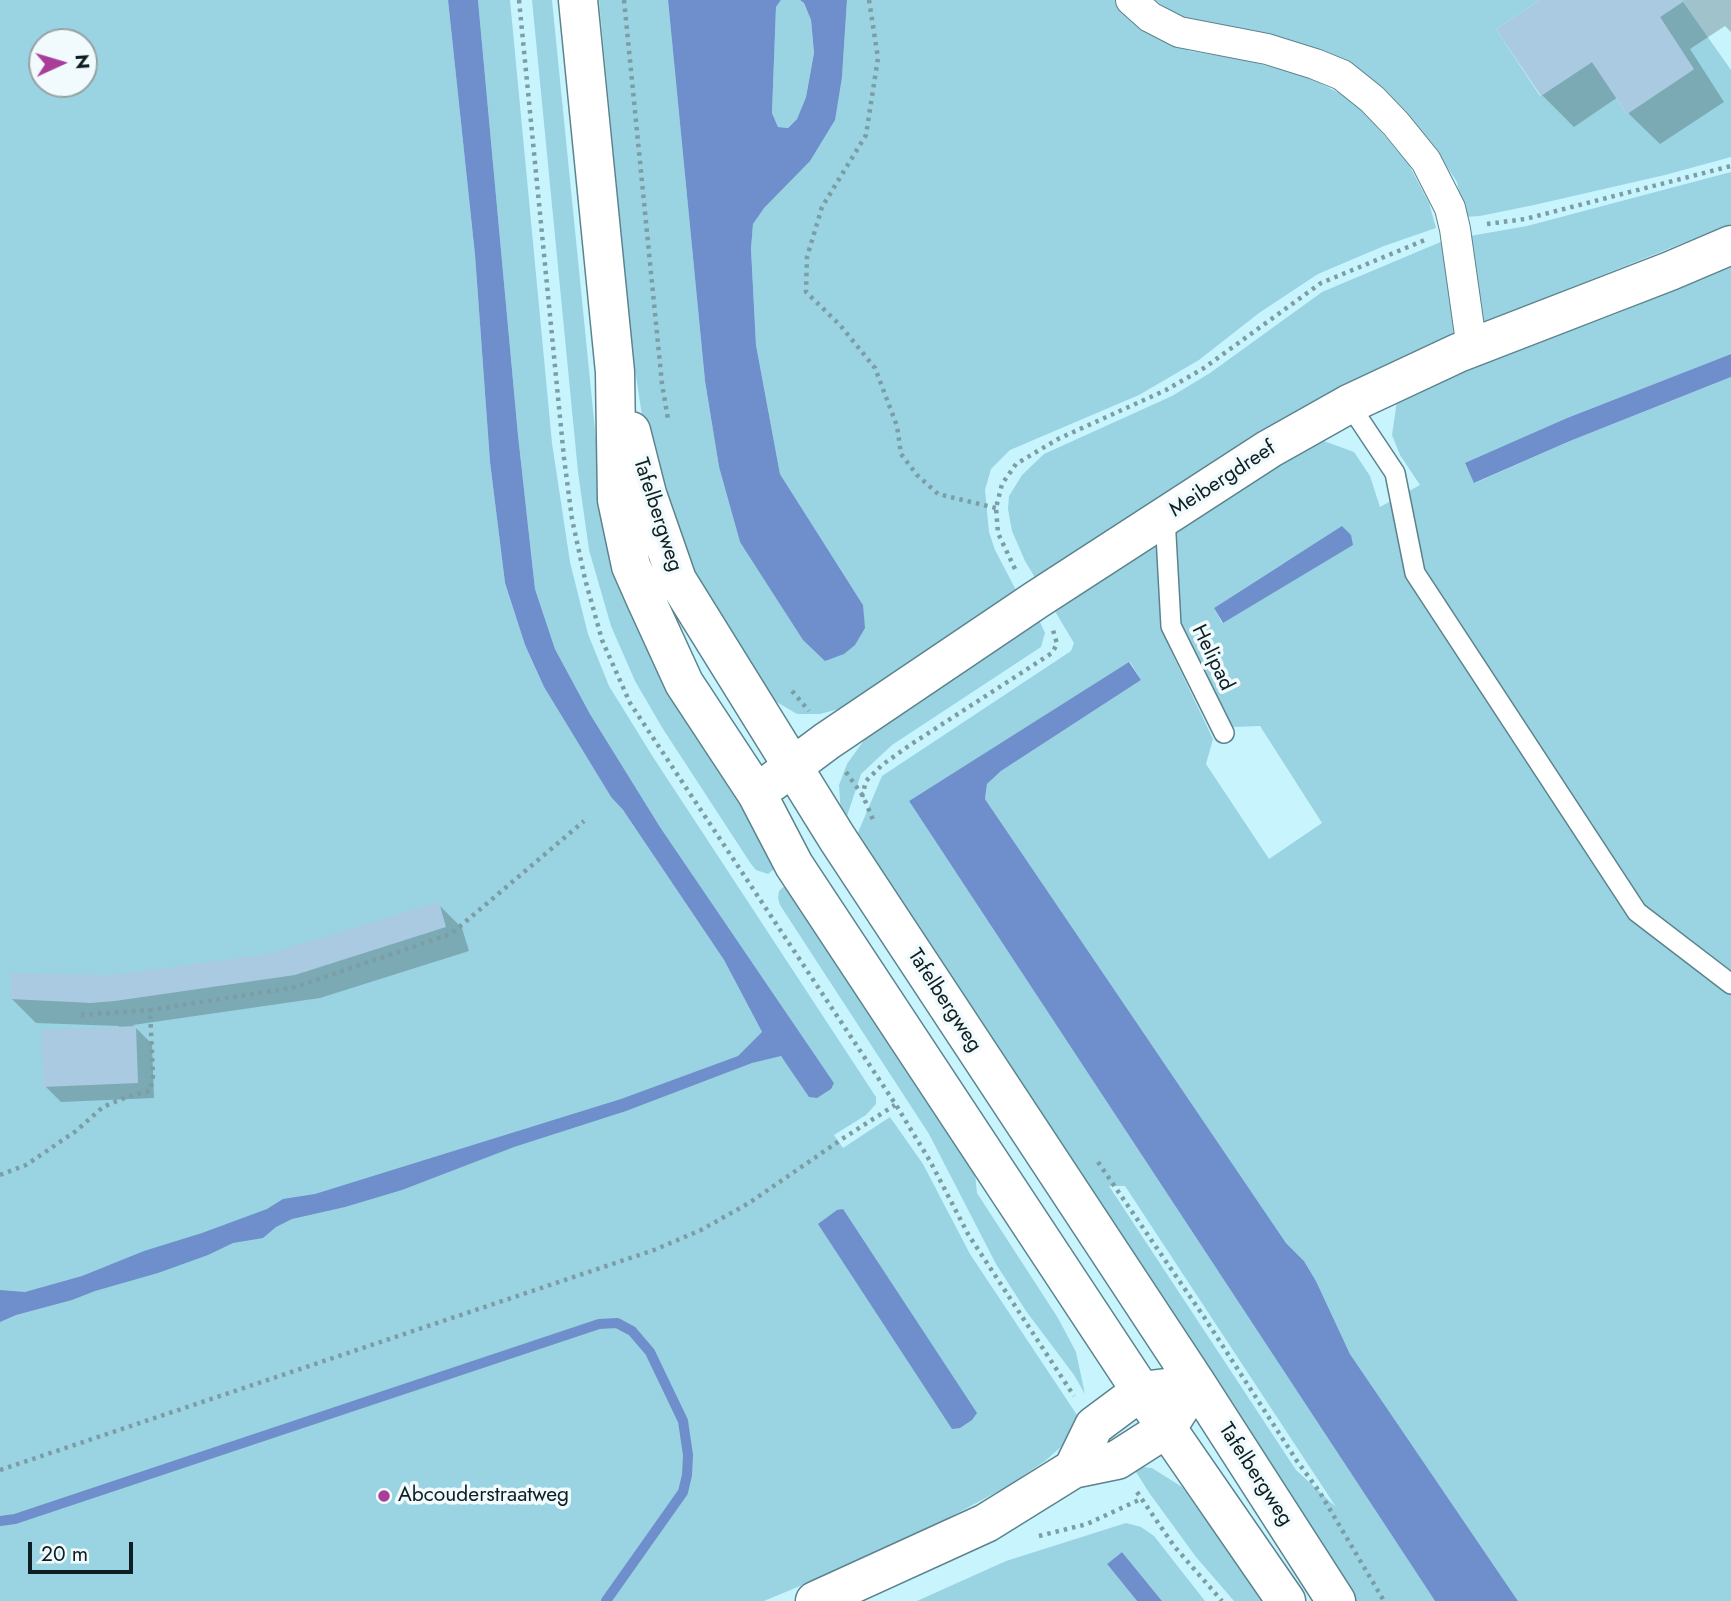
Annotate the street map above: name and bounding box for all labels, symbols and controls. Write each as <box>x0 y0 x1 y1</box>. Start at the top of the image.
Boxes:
north arrow <box>28 28 98 98</box>
text: N <box>68 53 96 70</box>
street label: Meibergdreef <box>1165 436 1281 524</box>
street label: Tafelbergweg <box>627 455 687 575</box>
street label: Helipad <box>1185 621 1239 695</box>
street label: Tafelbergweg <box>901 945 987 1057</box>
street label: Tafelbergweg <box>1212 1419 1298 1531</box>
place label: Abcouderstraatweg <box>398 1483 569 1509</box>
marker: Abcouderstraatweg <box>376 1488 392 1504</box>
scale bar <box>32 1528 136 1572</box>
text: 20 m <box>41 1539 88 1569</box>

